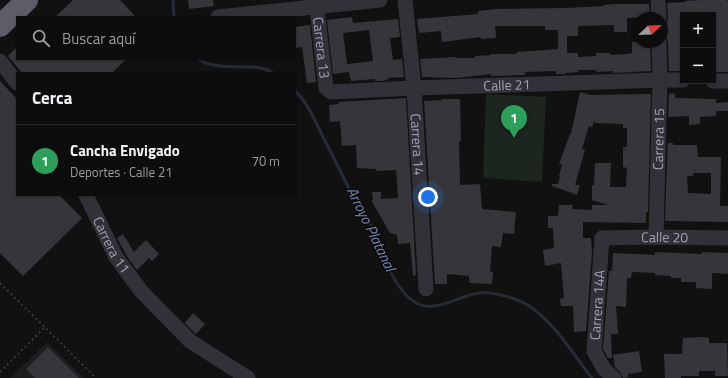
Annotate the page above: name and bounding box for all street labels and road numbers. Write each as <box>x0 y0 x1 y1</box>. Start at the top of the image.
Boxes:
street label: Carrera 13 <box>308 16 336 80</box>
street label: Calle 21 <box>483 73 531 96</box>
street label: Carrera 15 <box>647 108 669 170</box>
street label: Carrera 14 <box>406 113 430 176</box>
street label: Carrera 11 <box>88 213 136 278</box>
street label: Calle 20 <box>641 226 688 247</box>
street label: Carrera 14A <box>584 269 610 341</box>

